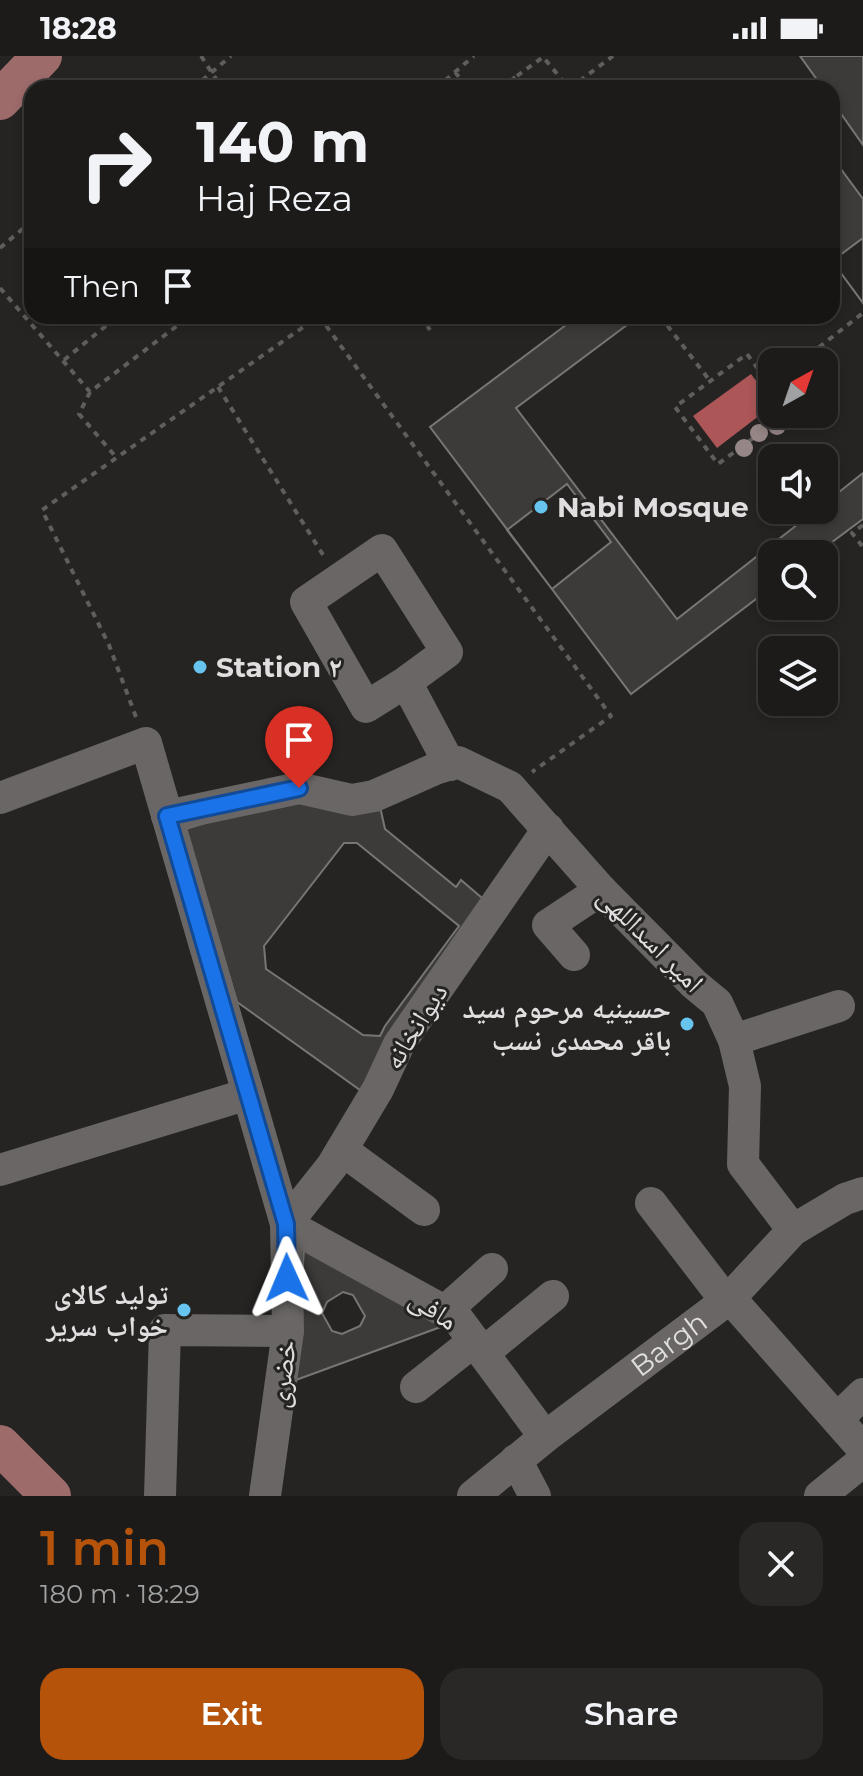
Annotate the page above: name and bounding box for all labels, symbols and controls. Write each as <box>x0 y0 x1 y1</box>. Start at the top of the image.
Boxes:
text: 18:28 <box>40 10 117 47</box>
text: 140 m <box>196 108 369 176</box>
icon: right <box>64 112 168 216</box>
text: Haj Reza <box>196 176 353 220</box>
icon: arrive <box>156 264 200 308</box>
text: Then <box>64 268 140 305</box>
north arrow <box>758 348 838 428</box>
map controls <box>758 348 838 716</box>
button: sound <box>758 444 838 524</box>
place label: Nabi Mosque <box>557 490 749 524</box>
marker: Nabi Mosque <box>532 498 550 516</box>
button: search <box>758 540 838 620</box>
button: layers <box>758 636 838 716</box>
place label: Station ۲ <box>216 650 343 684</box>
marker: Station ۲ <box>191 658 209 676</box>
pin <box>265 706 333 788</box>
icon: arrive <box>277 718 321 762</box>
street label: امیر اسداللهی <box>590 879 711 1000</box>
street label: دیوانخانه <box>375 977 455 1075</box>
place label: حسینیه مرحوم سید باقر محمدی نسب <box>463 991 671 1057</box>
marker: حسینیه مرحوم سید باقر محمدی نسب <box>678 1015 696 1033</box>
position arrow <box>245 1236 329 1320</box>
place label: تولید کالای خواب سریر <box>45 1277 168 1343</box>
street label: مافی <box>403 1281 465 1338</box>
marker: تولید کالای خواب سریر <box>175 1301 193 1319</box>
street label: Bargh <box>624 1304 714 1384</box>
street label: خضری <box>261 1338 303 1410</box>
text: 1 min <box>40 1519 169 1577</box>
button: close <box>739 1522 823 1606</box>
text: 180 m · 18:29 <box>40 1578 200 1610</box>
button: Exit <box>40 1668 424 1760</box>
button: Share <box>440 1668 823 1760</box>

